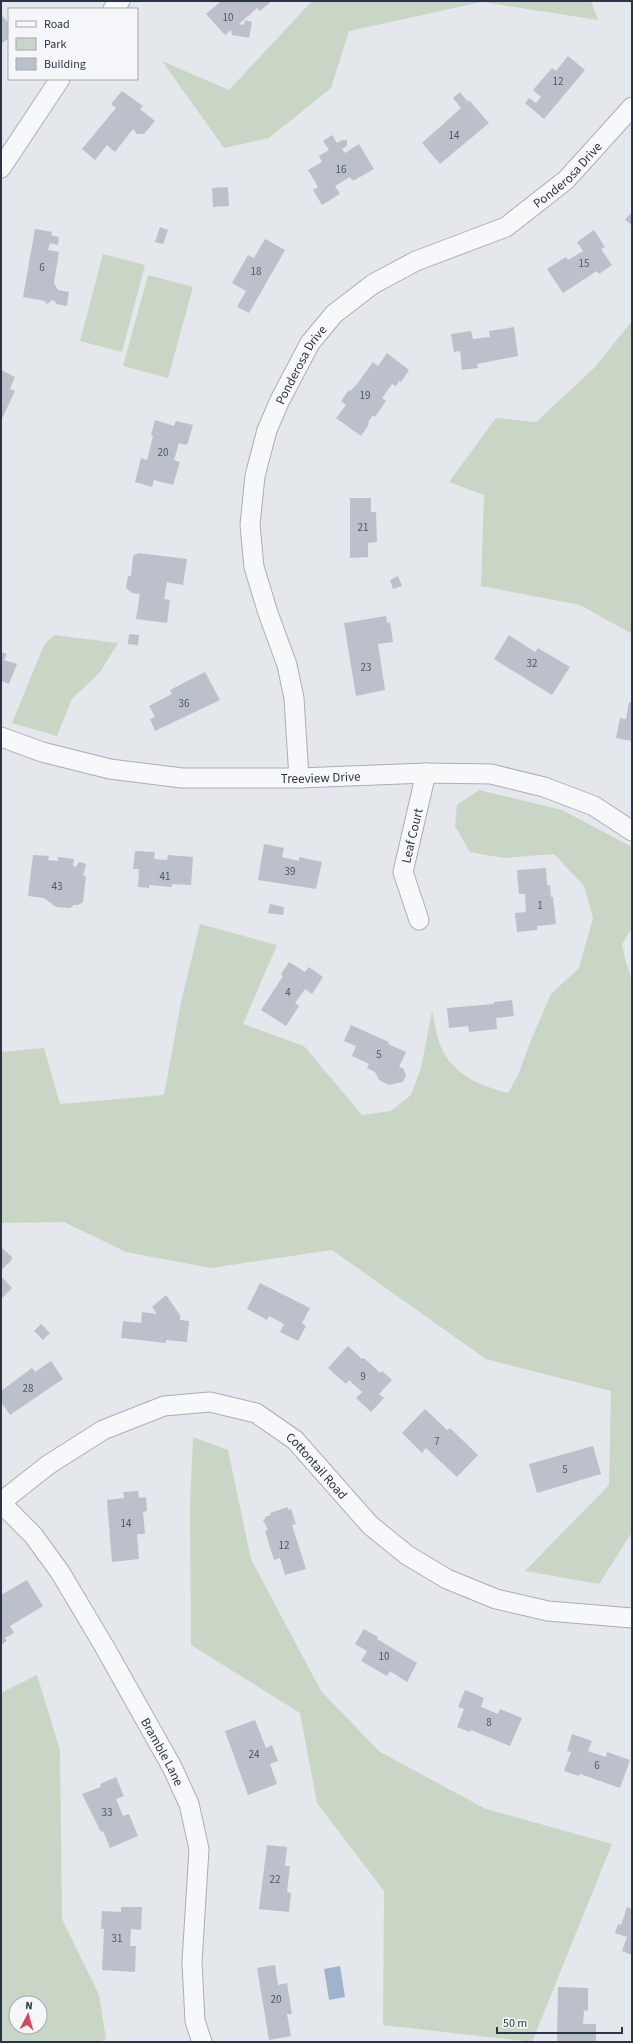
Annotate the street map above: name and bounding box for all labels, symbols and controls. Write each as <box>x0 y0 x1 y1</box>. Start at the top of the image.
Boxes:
legend <box>8 8 138 80</box>
house number: 10 <box>223 10 233 25</box>
text: Road <box>44 16 70 33</box>
text: Park <box>44 36 66 53</box>
text: Building <box>44 56 86 73</box>
house number: 12 <box>553 74 563 89</box>
house number: 14 <box>449 128 460 143</box>
street label: Ponderosa Drive <box>530 138 606 213</box>
house number: 16 <box>336 162 347 177</box>
house number: 15 <box>579 256 589 271</box>
house number: 6 <box>39 260 45 275</box>
house number: 18 <box>251 264 262 279</box>
street label: Ponderosa Drive <box>271 322 331 407</box>
house number: 19 <box>360 388 370 403</box>
house number: 20 <box>158 445 168 460</box>
house number: 21 <box>358 520 368 535</box>
house number: 32 <box>527 656 537 671</box>
house number: 23 <box>361 660 371 675</box>
house number: 36 <box>179 696 190 711</box>
street label: Treeview Drive <box>281 768 361 788</box>
street label: Leaf Court <box>397 806 428 865</box>
house number: 39 <box>285 864 295 879</box>
house number: 41 <box>160 869 170 884</box>
house number: 43 <box>52 879 62 894</box>
house number: 1 <box>537 898 543 913</box>
house number: 4 <box>285 985 291 1000</box>
house number: 5 <box>376 1047 382 1062</box>
house number: 9 <box>360 1369 366 1384</box>
house number: 28 <box>23 1381 34 1396</box>
street label: Cottontail Road <box>282 1428 351 1503</box>
house number: 7 <box>434 1434 440 1449</box>
house number: 5 <box>562 1462 568 1477</box>
house number: 14 <box>121 1516 132 1531</box>
house number: 12 <box>279 1538 289 1553</box>
house number: 10 <box>379 1649 389 1664</box>
street label: Bramble Lane <box>136 1715 187 1789</box>
house number: 8 <box>486 1715 492 1730</box>
house number: 24 <box>249 1747 260 1762</box>
house number: 6 <box>594 1758 600 1773</box>
house number: 33 <box>102 1805 112 1820</box>
house number: 22 <box>270 1872 280 1887</box>
house number: 31 <box>112 1931 122 1946</box>
house number: 20 <box>271 1992 281 2007</box>
north arrow <box>8 1995 48 2035</box>
text: N <box>25 1998 33 2013</box>
scale bar <box>497 2009 622 2035</box>
text: 50 m <box>503 2015 527 2032</box>

